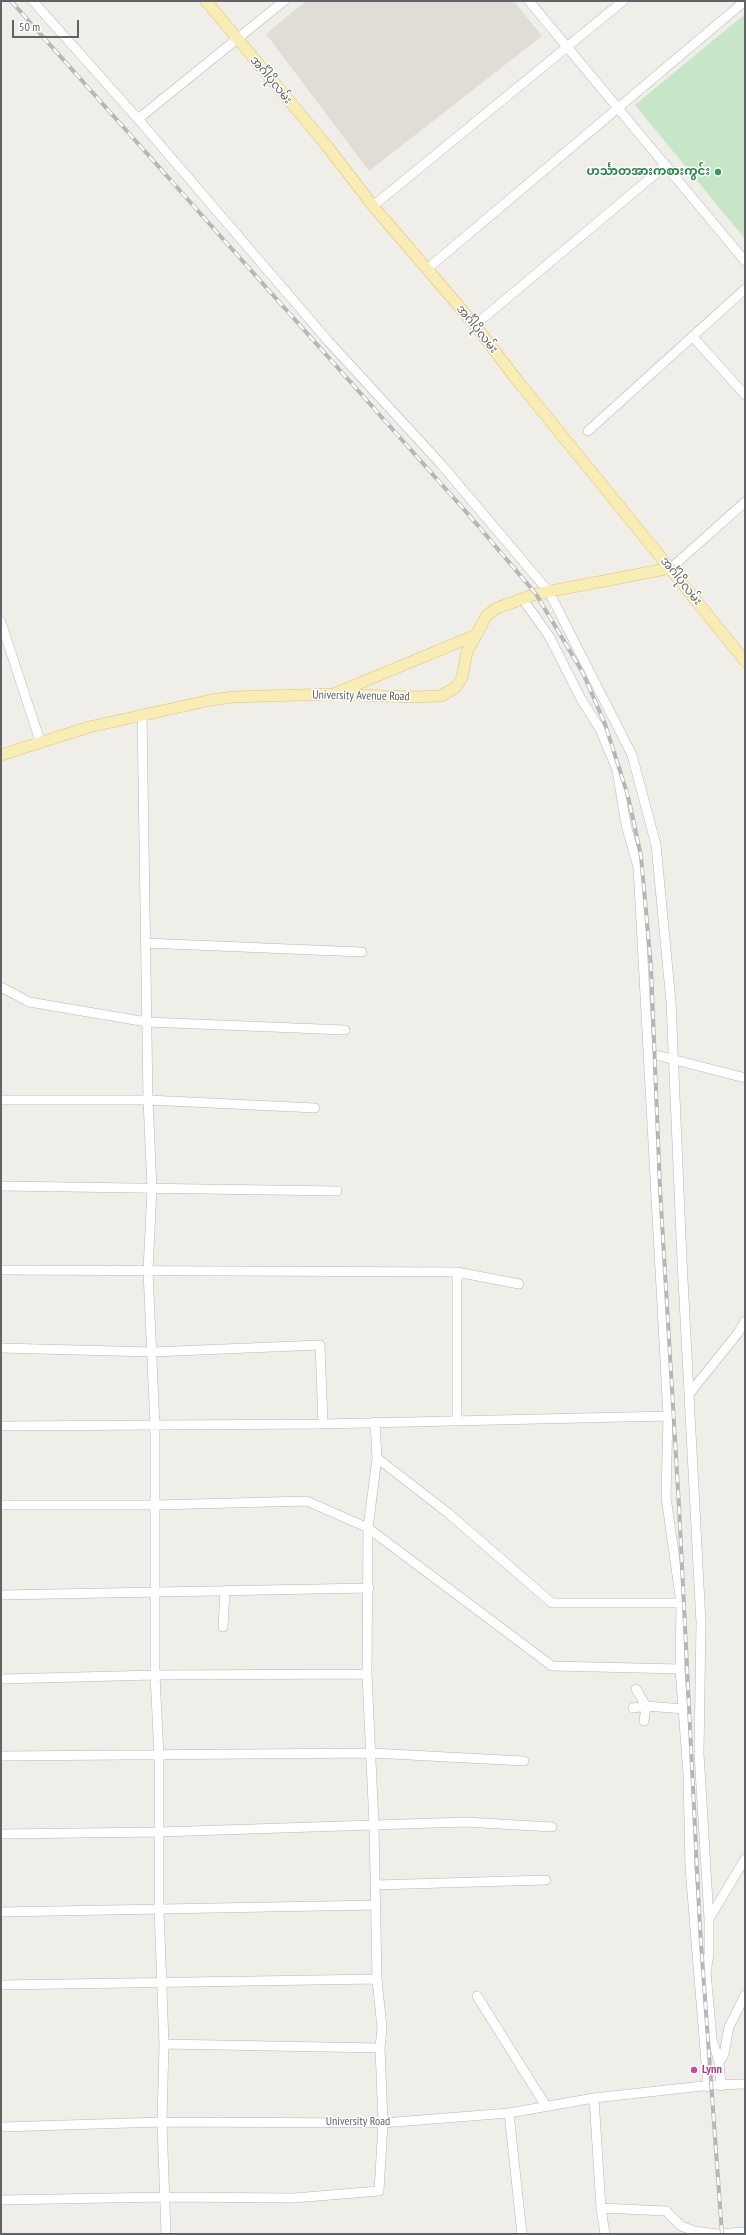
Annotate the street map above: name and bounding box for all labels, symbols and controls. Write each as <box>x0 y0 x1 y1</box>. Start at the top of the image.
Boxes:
scale bar <box>14 12 81 38</box>
text: 50 m <box>19 19 40 34</box>
street label: အင်္ဂါပိုလမ်း <box>247 53 295 107</box>
place label: ဟင်္သာတအားကစားကွင်း <box>586 165 710 179</box>
marker: ဟင်္သာတအားကစားကွင်း <box>713 167 723 177</box>
street label: အင်္ဂါပိုလမ်း <box>453 302 501 356</box>
street label: အင်္ဂါပိုလမ်း <box>657 554 705 608</box>
street label: University Avenue Road <box>312 688 410 704</box>
place label: Lynn <box>702 2063 722 2077</box>
marker: Lynn <box>689 2065 699 2075</box>
street label: University Road <box>326 2115 390 2129</box>

